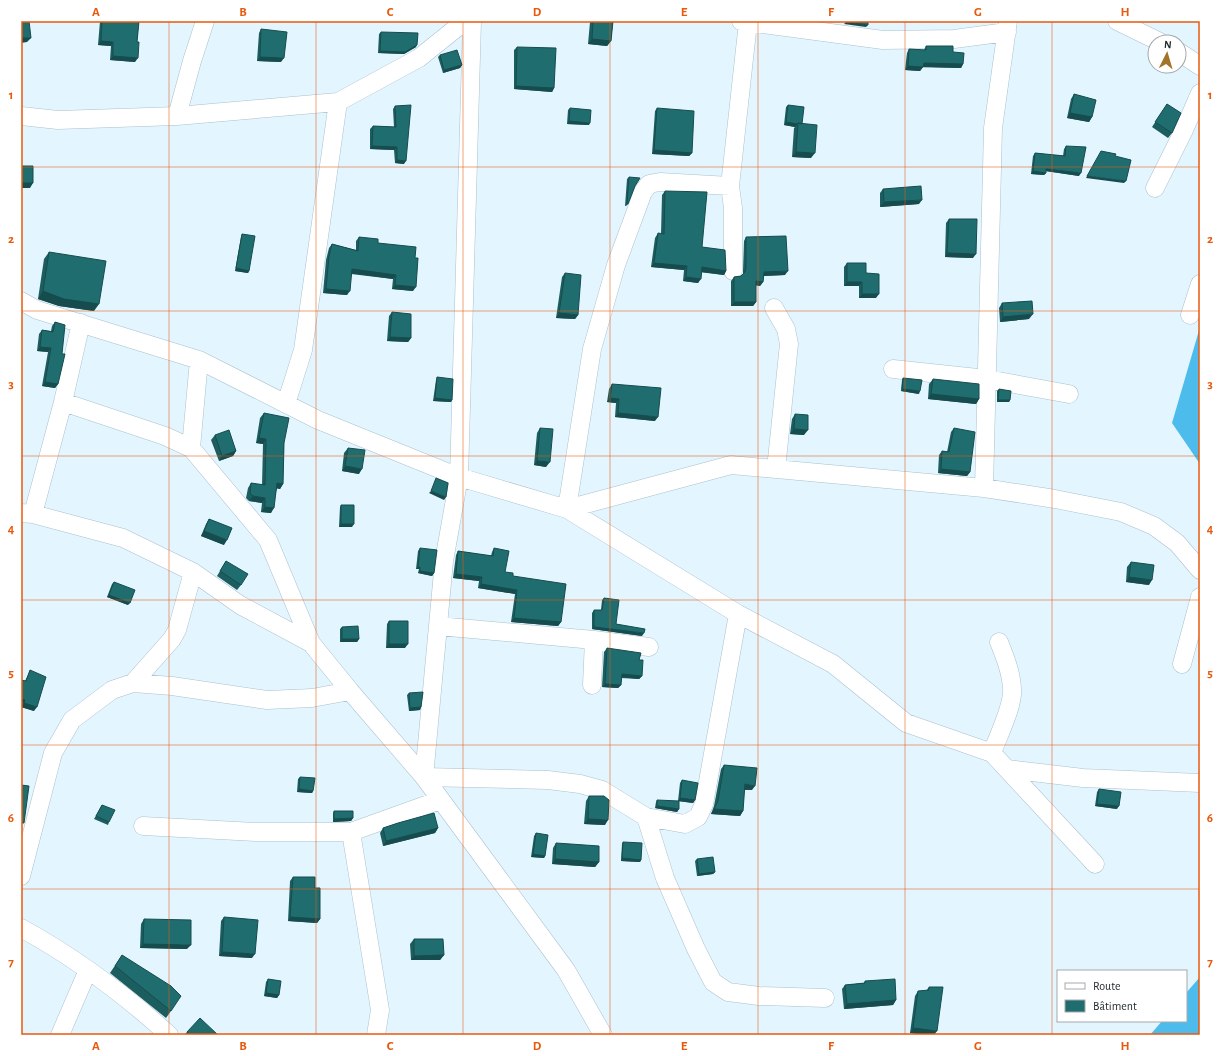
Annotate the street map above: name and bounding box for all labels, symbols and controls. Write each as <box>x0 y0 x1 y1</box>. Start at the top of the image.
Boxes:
text: A <box>92 6 100 19</box>
text: B <box>239 6 247 19</box>
text: C <box>387 6 394 19</box>
text: D <box>533 6 542 19</box>
text: E <box>681 6 688 19</box>
text: F <box>828 6 835 19</box>
text: G <box>974 6 982 19</box>
text: H <box>1120 6 1130 19</box>
north arrow <box>1147 34 1187 74</box>
text: N <box>1164 39 1172 50</box>
text: 1 <box>9 89 13 102</box>
text: 1 <box>1208 89 1212 102</box>
text: 2 <box>8 233 14 246</box>
text: 2 <box>1207 233 1213 246</box>
text: 3 <box>8 378 14 391</box>
text: 3 <box>1207 378 1213 391</box>
text: 4 <box>8 523 15 536</box>
text: 4 <box>1207 523 1214 536</box>
text: 5 <box>8 667 14 680</box>
text: 5 <box>1207 667 1213 680</box>
text: 6 <box>8 812 14 825</box>
text: 6 <box>1207 812 1213 825</box>
text: 7 <box>8 956 14 969</box>
text: 7 <box>1207 956 1213 969</box>
legend <box>1057 970 1187 1022</box>
text: Route <box>1093 980 1120 992</box>
text: Bâtiment <box>1093 1000 1137 1012</box>
text: A <box>92 1040 100 1053</box>
text: B <box>239 1040 247 1053</box>
text: C <box>387 1040 394 1053</box>
text: D <box>533 1040 542 1053</box>
text: E <box>681 1040 688 1053</box>
text: F <box>828 1040 835 1053</box>
text: G <box>974 1040 982 1053</box>
text: H <box>1120 1040 1130 1053</box>

